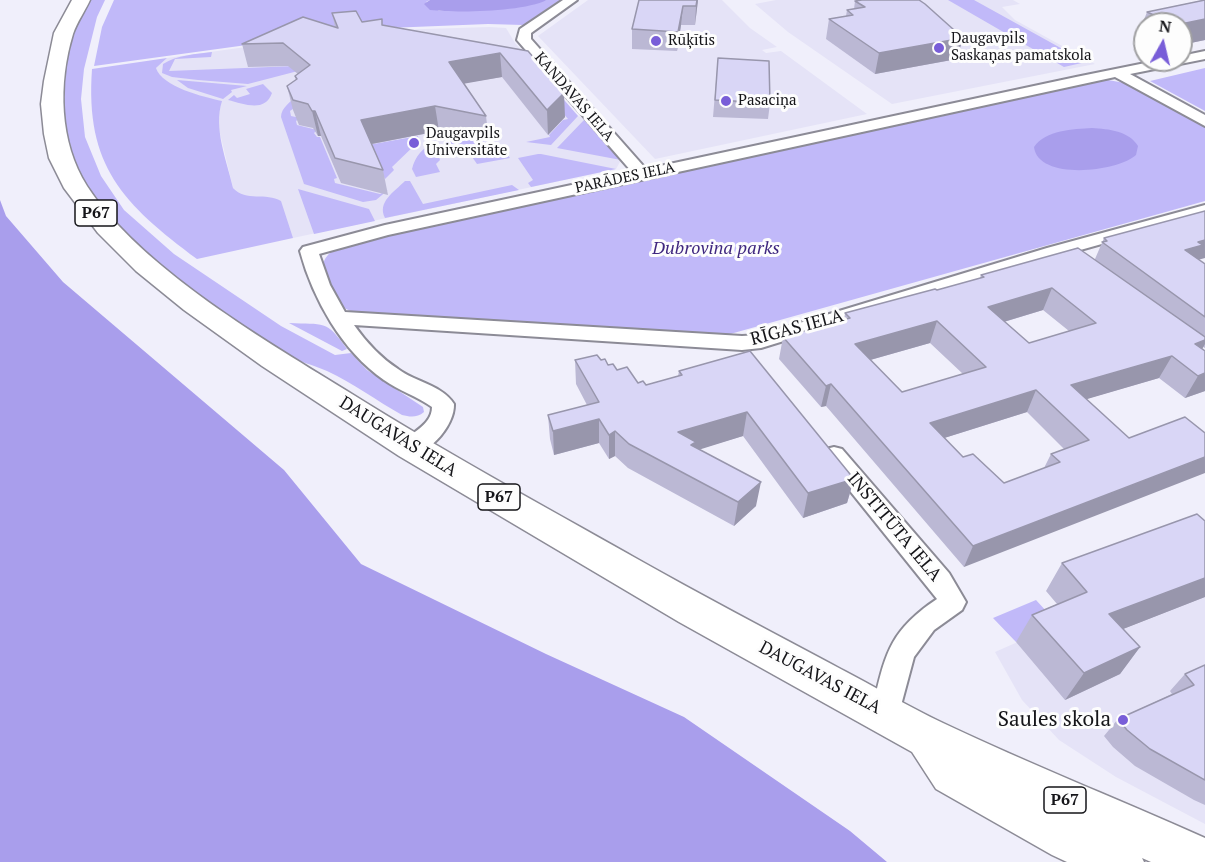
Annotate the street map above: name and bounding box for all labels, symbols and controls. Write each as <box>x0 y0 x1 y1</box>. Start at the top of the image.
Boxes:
north arrow <box>1133 12 1193 72</box>
text: N <box>1158 14 1173 38</box>
place label: Daugavpils Saskaņas pamatskola <box>951 30 1092 65</box>
place label: Rūķītis <box>668 32 715 50</box>
marker: Rūķītis <box>649 34 663 48</box>
marker: Daugavpils Saskaņas pamatskola <box>932 41 946 55</box>
street label: KANDAVAS IELA <box>530 49 618 145</box>
place label: Pasaciņa <box>738 92 797 110</box>
marker: Pasaciņa <box>719 94 733 108</box>
place label: Daugavpils Universitāte <box>426 125 507 160</box>
marker: Daugavpils Universitāte <box>407 136 421 150</box>
street label: PARĀDES IELA <box>574 159 676 197</box>
road number: P67 <box>75 200 117 226</box>
park label: Dubrovina parks <box>652 238 780 260</box>
street label: RĪGAS IELA <box>748 305 846 351</box>
street label: DAUGAVAS IELA <box>335 392 461 482</box>
street label: INSTITŪTA IELA <box>842 468 946 586</box>
road number: P67 <box>478 484 520 510</box>
street label: DAUGAVAS IELA <box>755 637 885 719</box>
place label: Saules skola <box>998 707 1111 733</box>
marker: Saules skola <box>1116 713 1130 727</box>
road number: P67 <box>1044 787 1086 813</box>

